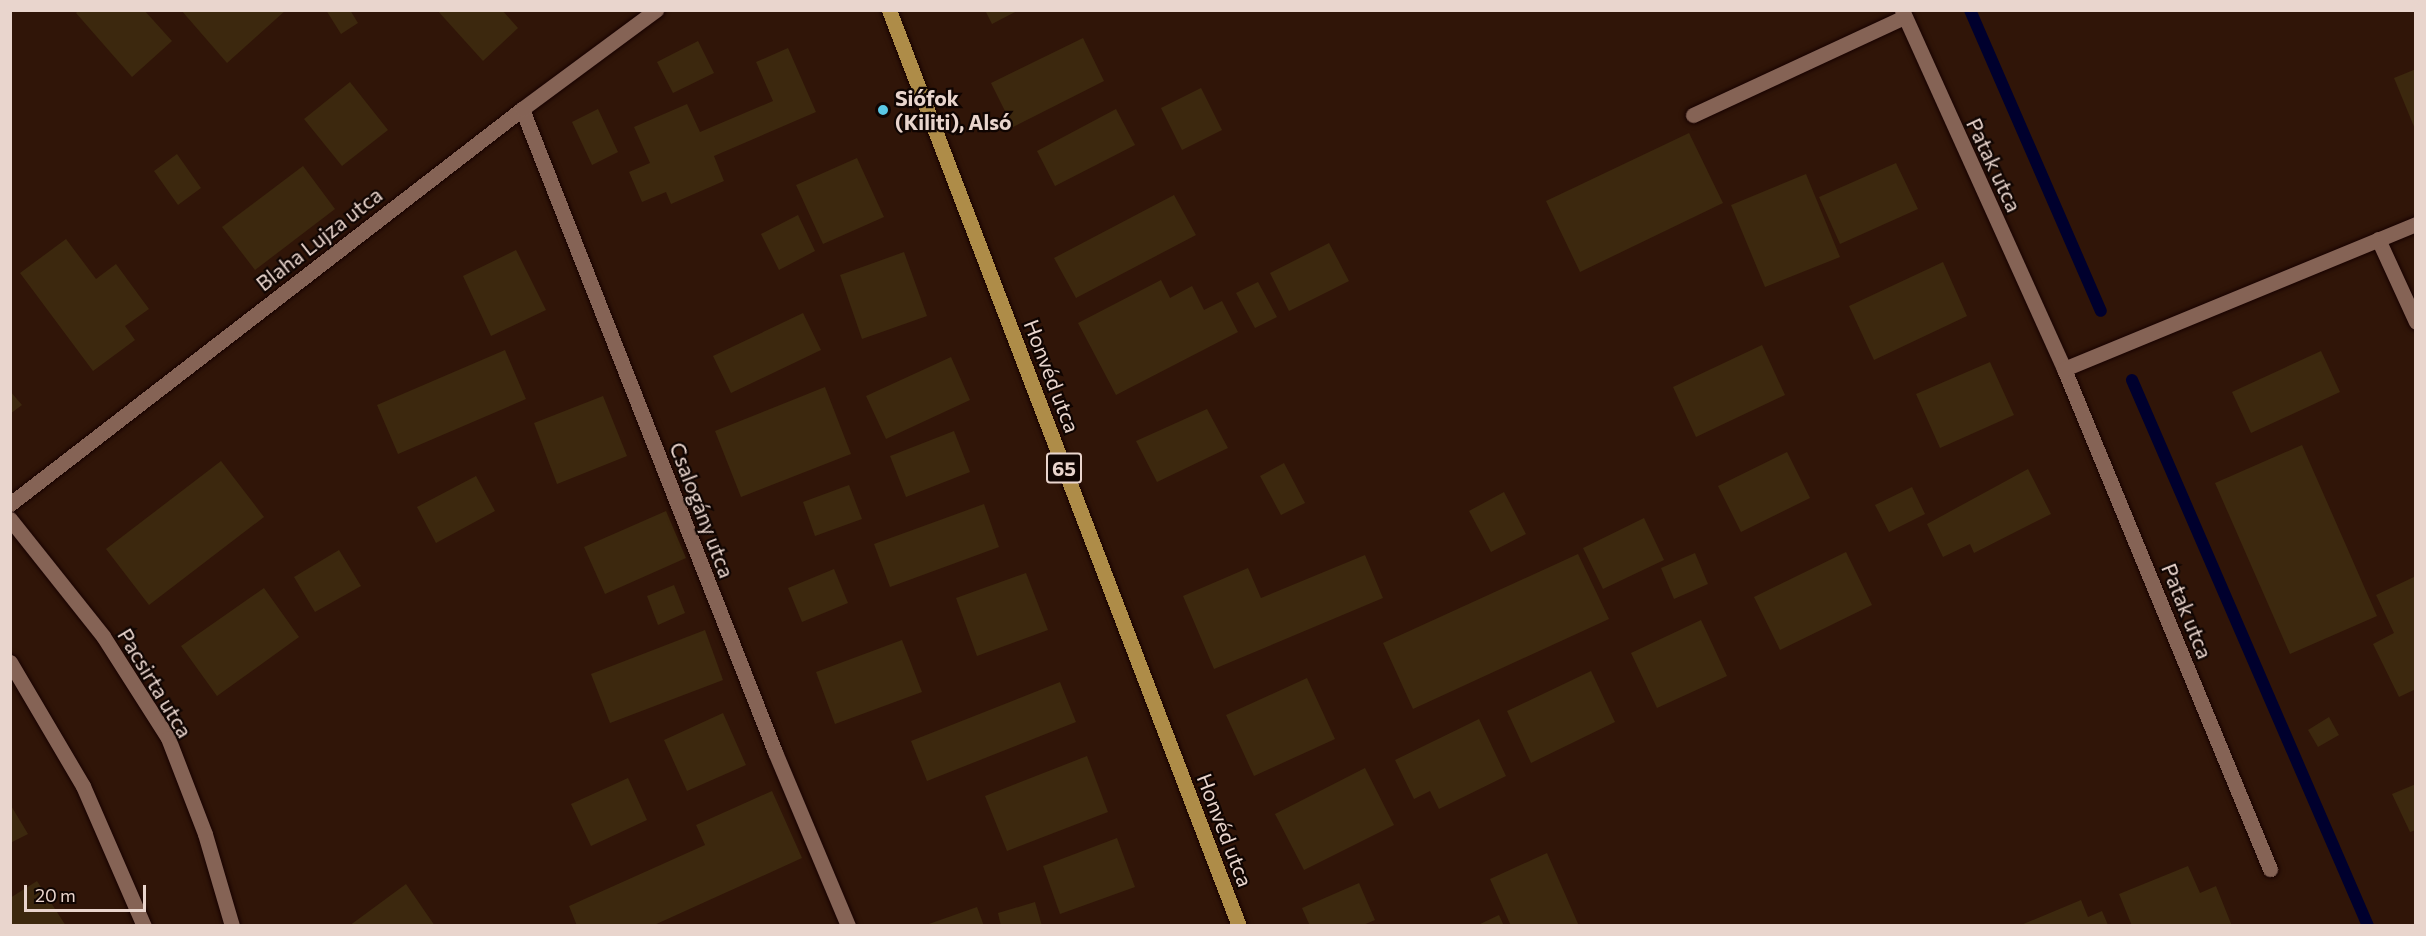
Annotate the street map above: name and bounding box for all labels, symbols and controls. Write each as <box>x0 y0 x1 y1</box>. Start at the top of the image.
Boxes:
place label: Siófok (Kiliti), Alsó <box>895 85 1012 135</box>
marker: Siófok (Kiliti), Alsó <box>876 103 890 117</box>
street label: Patak utca <box>1961 114 2027 216</box>
street label: Blaha Lujza utca <box>251 182 387 296</box>
street label: Honvéd utca <box>1019 316 1085 436</box>
street label: Csalogány utca <box>665 439 739 581</box>
road number: 65 <box>1046 451 1082 485</box>
street label: Patak utca <box>2156 560 2218 662</box>
street label: Pacsirta utca <box>113 624 197 742</box>
street label: Honvéd utca <box>1192 770 1258 890</box>
scale bar <box>27 873 148 911</box>
text: 20 m <box>35 884 76 906</box>

